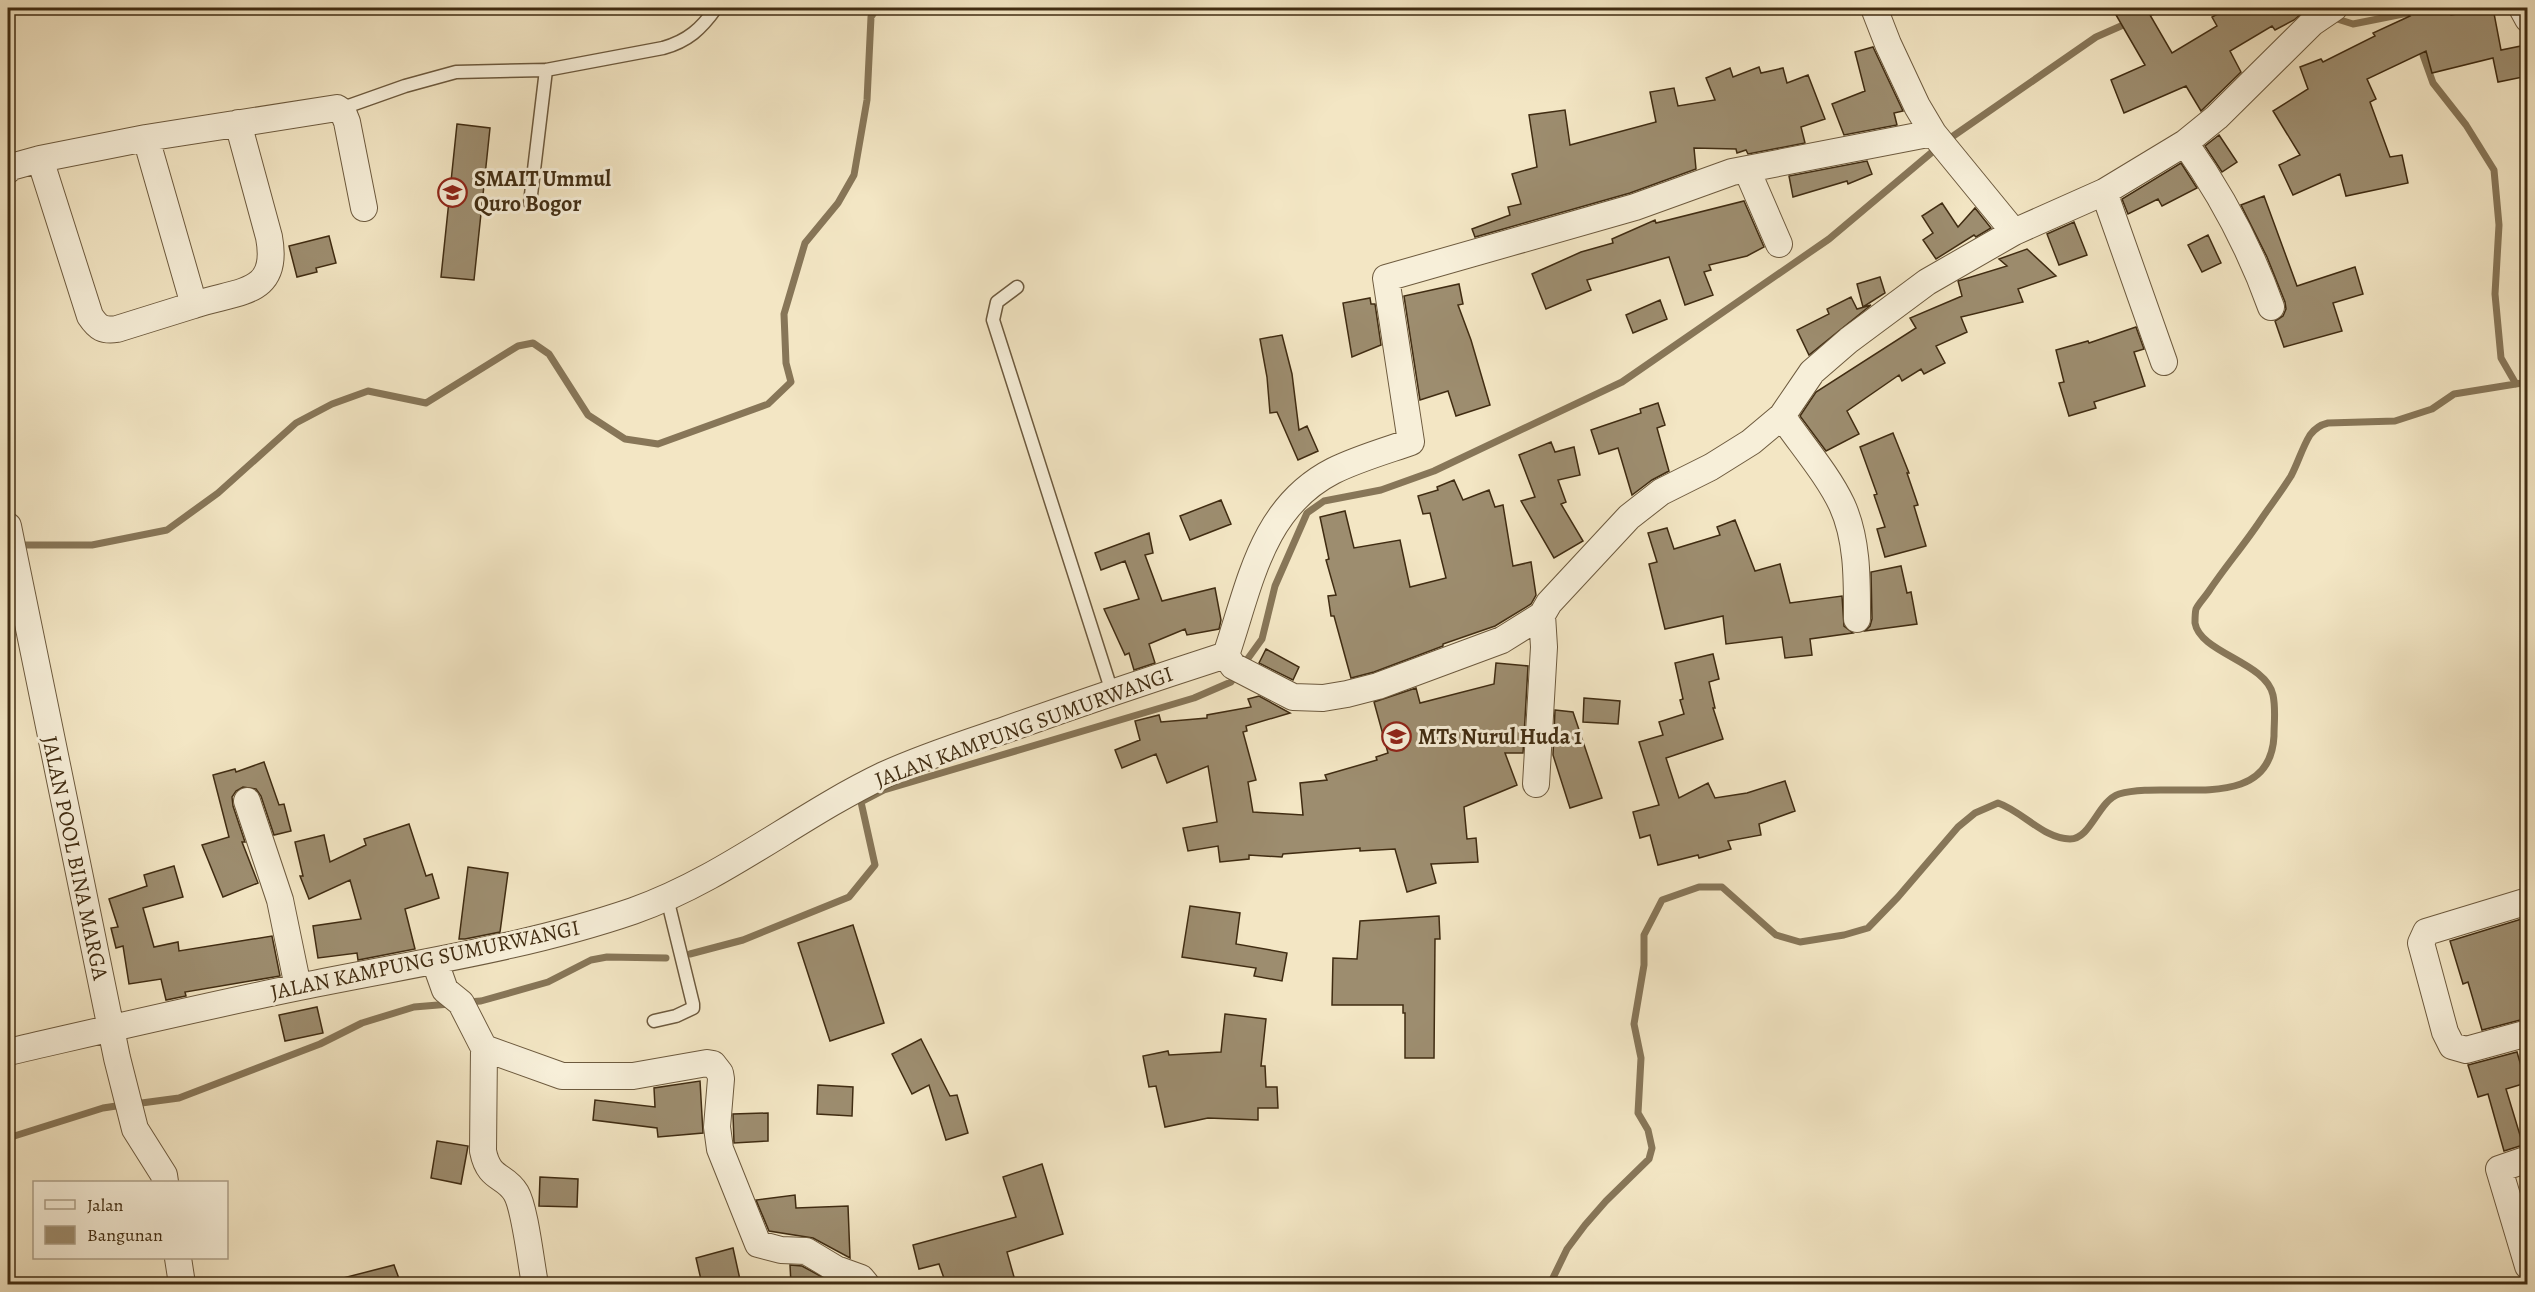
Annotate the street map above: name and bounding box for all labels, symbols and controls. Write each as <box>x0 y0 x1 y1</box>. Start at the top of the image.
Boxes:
place label: SMAIT Ummul Quro Bogor <box>474 164 611 219</box>
school or university icon: SMAIT Ummul Quro Bogor <box>437 176 469 208</box>
street label: JALAN KAMPUNG SUMURWANGI <box>871 659 1177 795</box>
school or university icon: MTs Nurul Huda 1 <box>1381 721 1413 753</box>
place label: MTs Nurul Huda 1 <box>1418 722 1582 752</box>
street label: JALAN POOL BINA MARGA <box>34 733 116 984</box>
street label: JALAN KAMPUNG SUMURWANGI <box>268 913 582 1007</box>
legend <box>33 1181 228 1259</box>
text: Jalan <box>87 1193 124 1217</box>
text: Bangunan <box>87 1223 163 1247</box>

